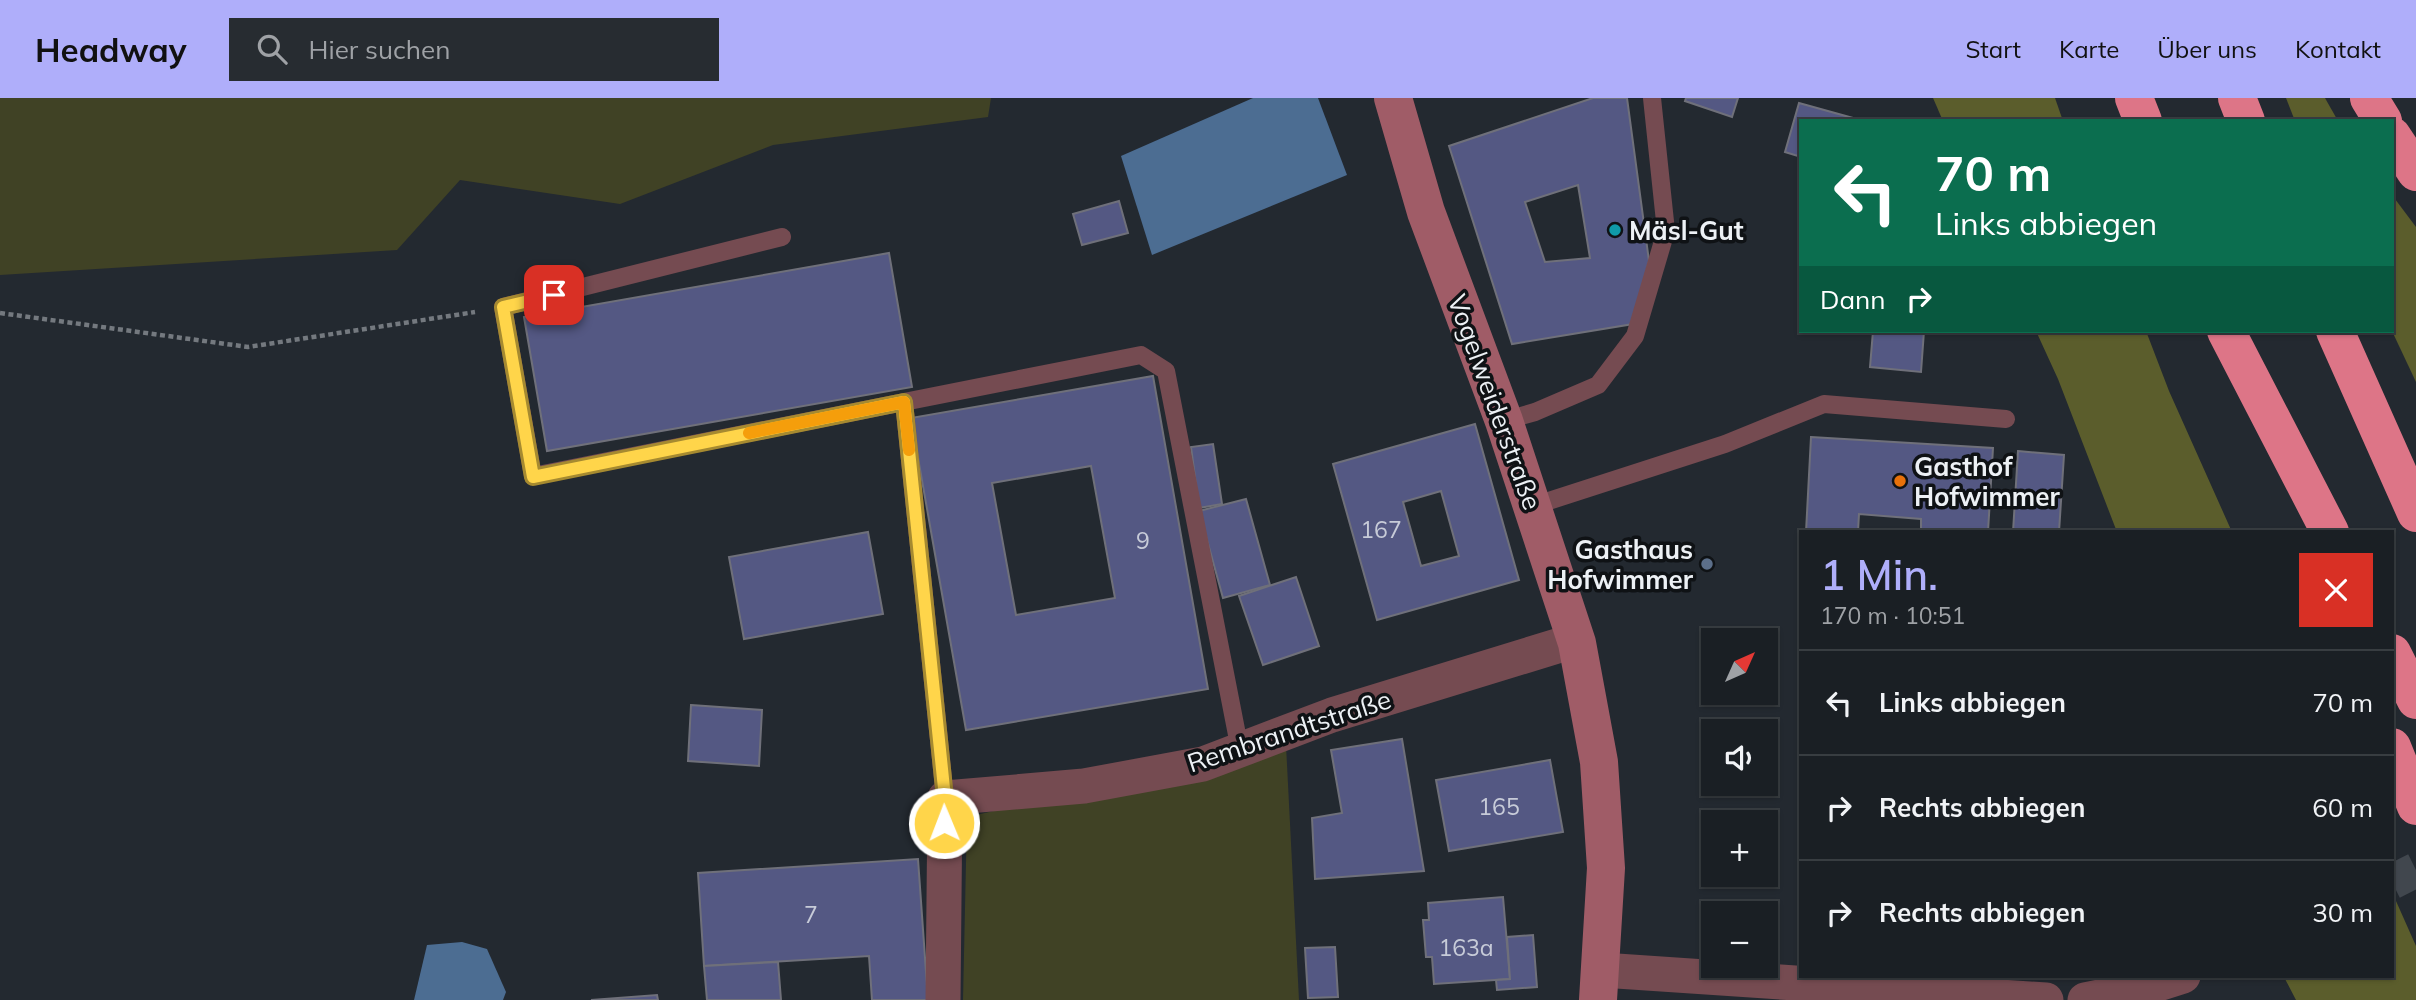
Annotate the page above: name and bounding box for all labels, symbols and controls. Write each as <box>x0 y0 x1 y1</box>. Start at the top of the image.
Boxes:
search box <box>229 18 719 81</box>
text: Headway <box>35 29 187 70</box>
icon: search <box>253 30 291 68</box>
text: Hier suchen <box>309 33 450 66</box>
text: Start <box>1965 34 2021 64</box>
text: Karte <box>2059 34 2119 64</box>
text: Über uns <box>2157 34 2257 64</box>
text: Kontakt <box>2295 34 2381 64</box>
text: 70 m <box>1935 142 2051 203</box>
icon: left <box>1820 147 1911 238</box>
text: Links abbiegen <box>1935 203 2157 243</box>
place label: Mäsl-Gut <box>1629 214 1744 247</box>
marker: Mäsl-Gut <box>1607 222 1623 238</box>
pin <box>524 265 584 325</box>
icon: arrive <box>535 276 573 314</box>
icon: right <box>1900 280 1938 318</box>
text: Dann <box>1820 283 1886 316</box>
street label: Vogelweiderstraße <box>1441 290 1549 514</box>
place label: Gasthof Hofwimmer <box>1914 450 2060 513</box>
marker: Gasthof Hofwimmer <box>1892 473 1908 489</box>
house number: 167 <box>1360 515 1402 544</box>
house number: 9 <box>1136 526 1150 555</box>
place label: Gasthaus Hofwimmer <box>1547 533 1694 596</box>
text: 1 Min. <box>1820 548 1938 601</box>
button: close <box>2299 553 2373 627</box>
marker: Gasthaus Hofwimmer <box>1699 556 1715 572</box>
text: 170 m · 10:51 <box>1820 601 1965 630</box>
north arrow <box>1701 628 1778 705</box>
map controls <box>1701 628 1778 978</box>
street label: Rembrandtstraße <box>1183 682 1395 780</box>
icon: left <box>1820 684 1858 722</box>
text: Links abbiegen <box>1879 686 2066 719</box>
text: 70 m <box>2312 686 2373 719</box>
button: sound <box>1701 719 1778 796</box>
position arrow <box>907 786 981 860</box>
icon: right <box>1820 789 1858 827</box>
text: Rechts abbiegen <box>1879 791 2085 824</box>
text: 60 m <box>2312 791 2373 824</box>
house number: 165 <box>1478 792 1520 821</box>
button: + <box>1701 810 1778 887</box>
icon: right <box>1820 894 1858 932</box>
text: Rechts abbiegen <box>1879 896 2085 929</box>
text: 30 m <box>2312 896 2373 929</box>
house number: 7 <box>804 900 818 929</box>
button: − <box>1701 901 1778 978</box>
house number: 163a <box>1438 933 1494 962</box>

